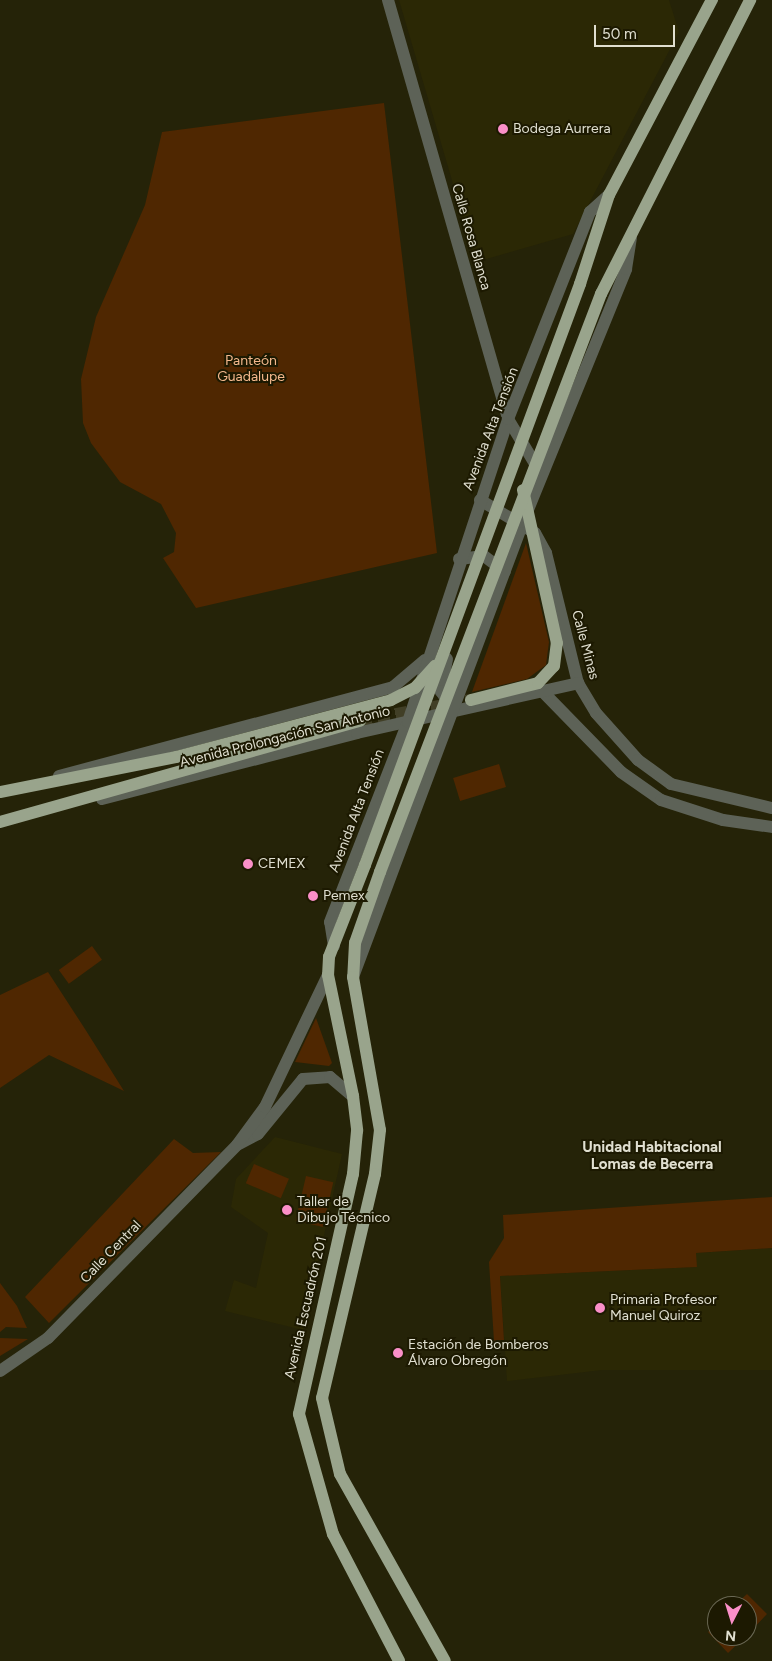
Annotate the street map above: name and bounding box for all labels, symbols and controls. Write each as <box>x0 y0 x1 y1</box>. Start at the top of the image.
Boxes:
scale bar <box>597 15 678 47</box>
text: 50 m <box>602 25 637 43</box>
place label: Bodega Aurrera <box>513 121 611 137</box>
marker: Bodega Aurrera <box>497 123 509 135</box>
street label: Calle Rosa Blanca <box>448 182 494 292</box>
park label: Panteón Guadalupe <box>217 353 285 386</box>
street label: Avenida Alta Tensión <box>460 365 522 493</box>
street label: Calle Minas <box>568 609 602 681</box>
street label: Avenida Prolongación San Antonio <box>178 703 392 771</box>
street label: Avenida Alta Tensión <box>326 747 388 875</box>
place label: CEMEX <box>258 856 305 872</box>
marker: CEMEX <box>242 858 254 870</box>
place label: Pemex <box>323 888 365 904</box>
marker: Pemex <box>307 890 319 902</box>
district label: Unidad Habitacional Lomas de Becerra <box>582 1138 722 1173</box>
place label: Taller de Dibujo Técnico <box>297 1194 390 1226</box>
marker: Taller de Dibujo Técnico <box>281 1204 293 1216</box>
street label: Calle Central <box>77 1217 145 1287</box>
street label: Avenida Escuadrón 201 <box>281 1235 331 1381</box>
place label: Primaria Profesor Manuel Quiroz <box>610 1292 717 1324</box>
marker: Primaria Profesor Manuel Quiroz <box>594 1302 606 1314</box>
place label: Estación de Bomberos Álvaro Obregón <box>408 1337 549 1370</box>
marker: Estación de Bomberos Álvaro Obregón <box>392 1347 404 1359</box>
north arrow <box>707 1596 757 1646</box>
text: N <box>725 1627 737 1644</box>

